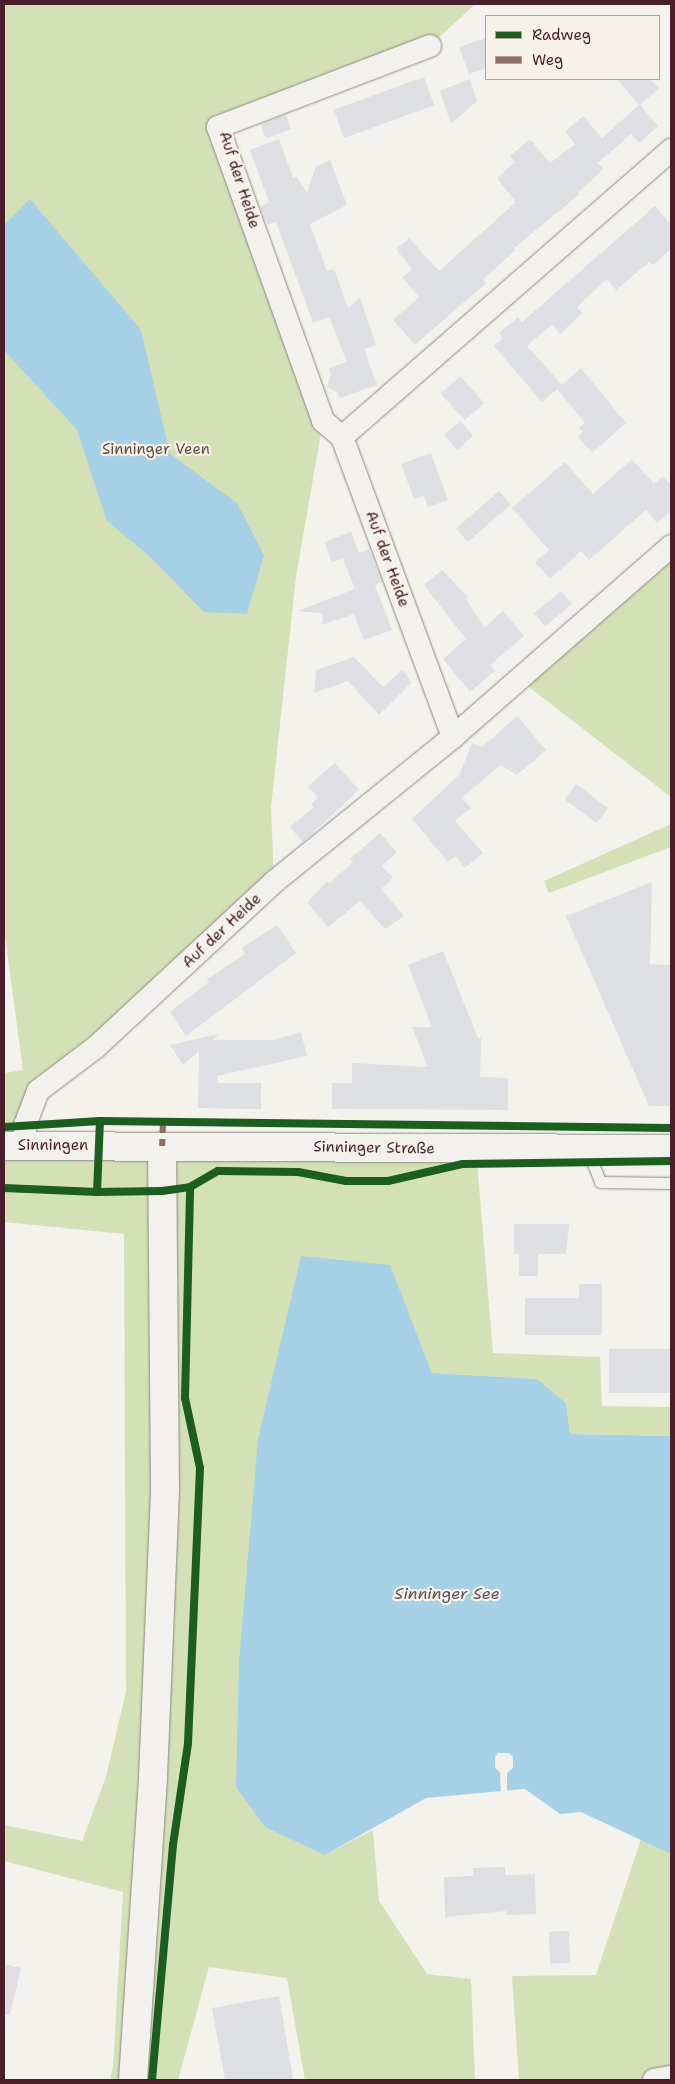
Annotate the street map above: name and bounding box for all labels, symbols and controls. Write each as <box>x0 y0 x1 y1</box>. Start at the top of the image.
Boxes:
legend <box>485 15 660 80</box>
text: Radweg <box>532 25 591 45</box>
text: Weg <box>532 50 563 70</box>
street label: Auf der Heide <box>215 129 263 231</box>
park label: Sinninger Veen <box>102 441 210 459</box>
street label: Auf der Heide <box>361 508 413 610</box>
street label: Auf der Heide <box>179 890 265 972</box>
street label: Sinningen <box>18 1137 88 1155</box>
street label: Sinninger Straße <box>313 1138 435 1158</box>
water label: Sinninger See <box>394 1584 500 1604</box>

